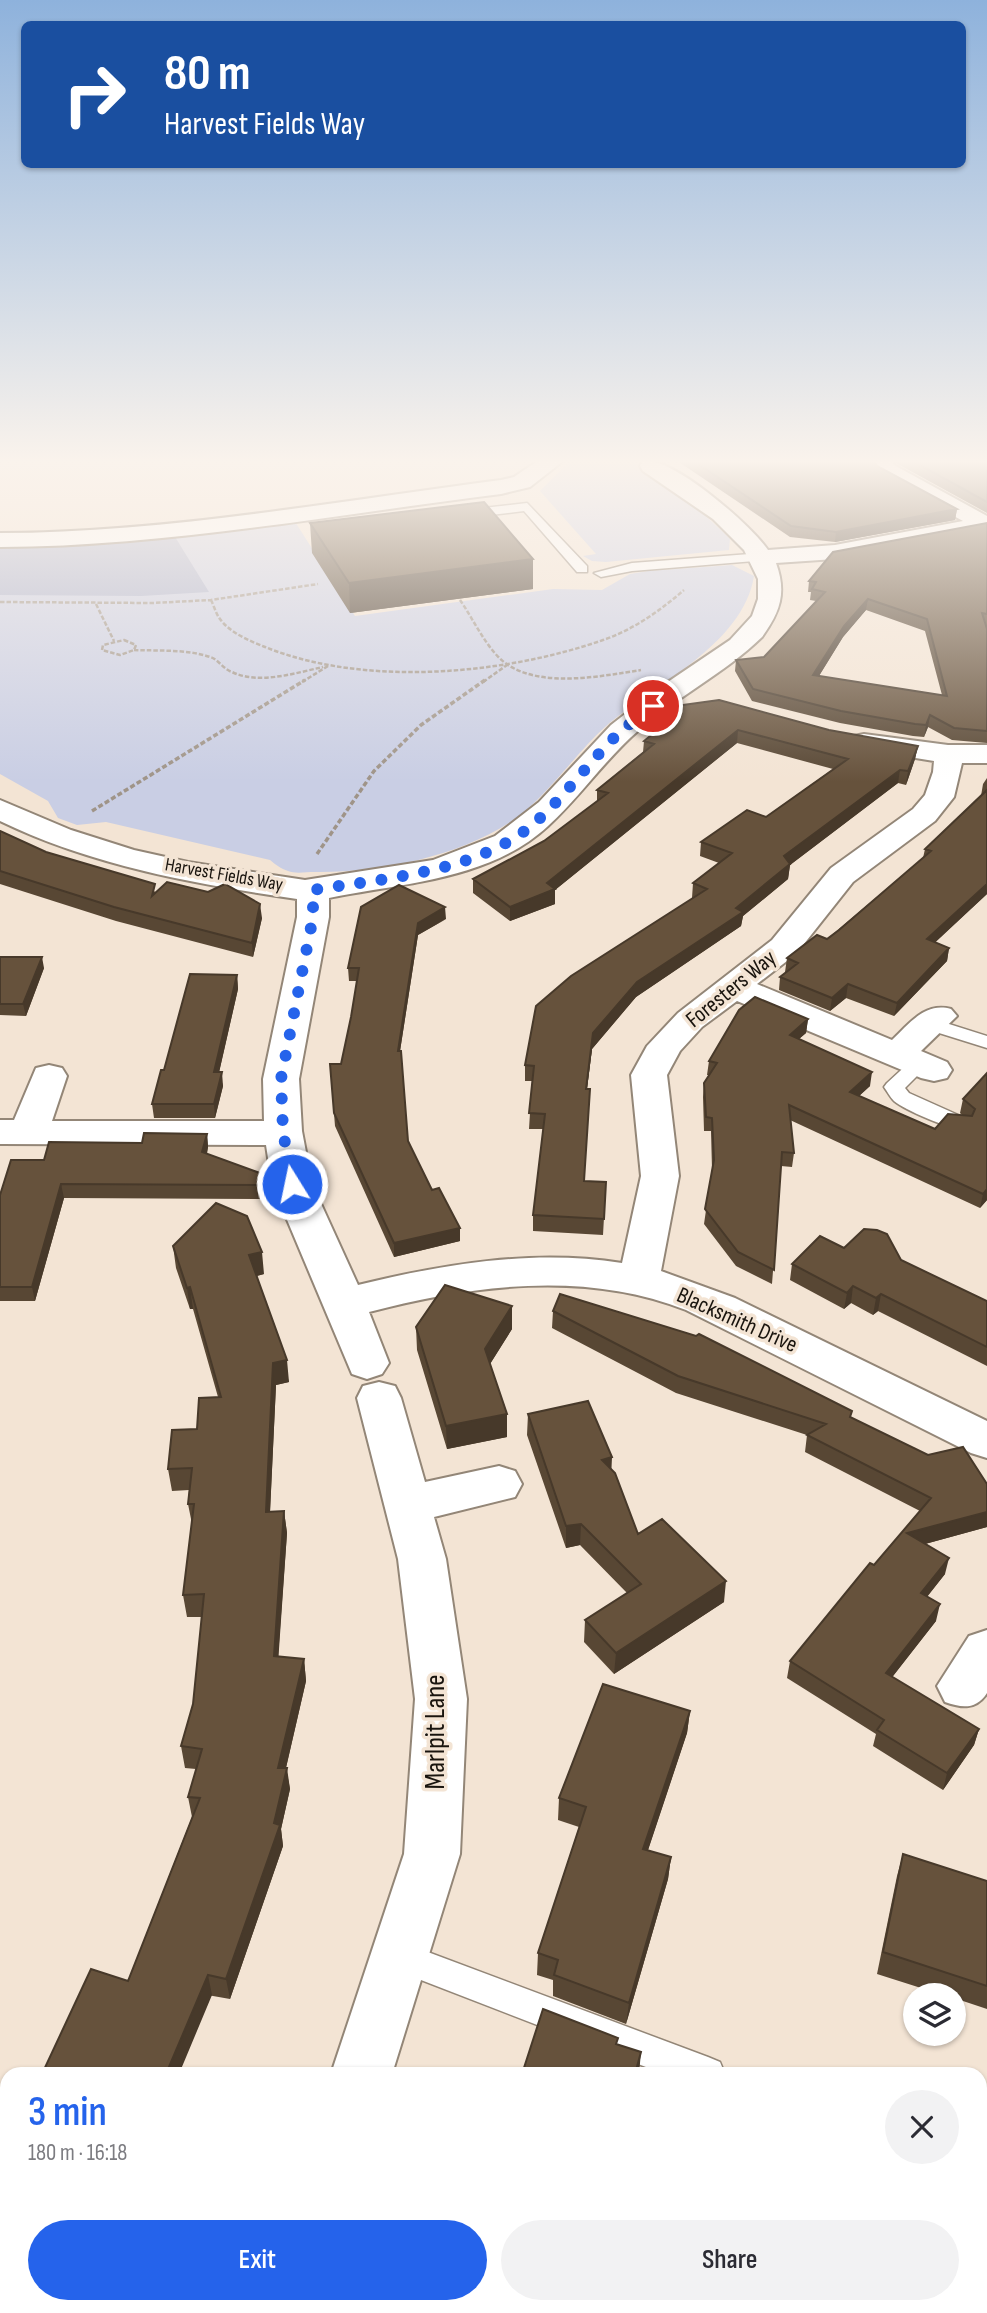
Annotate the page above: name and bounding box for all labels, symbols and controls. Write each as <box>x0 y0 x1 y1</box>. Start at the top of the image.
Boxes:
text: 80 m <box>164 45 251 104</box>
icon: right <box>49 49 140 140</box>
text: Harvest Fields Way <box>164 105 365 144</box>
pin <box>623 676 683 736</box>
icon: arrive <box>634 687 672 725</box>
street label: Harvest Fields Way <box>163 853 285 897</box>
street label: Foresters Way <box>680 944 782 1034</box>
position arrow <box>255 1147 329 1221</box>
street label: Blacksmith Drive <box>672 1281 802 1359</box>
street label: Marlpit Lane <box>419 1675 452 1789</box>
map controls <box>903 1983 966 2046</box>
button: layers <box>903 1983 966 2046</box>
text: 3 min <box>28 2087 107 2138</box>
button: close <box>885 2090 959 2164</box>
text: 180 m · 16:18 <box>28 2139 127 2167</box>
button: Exit <box>28 2220 487 2300</box>
button: Share <box>501 2220 959 2300</box>

